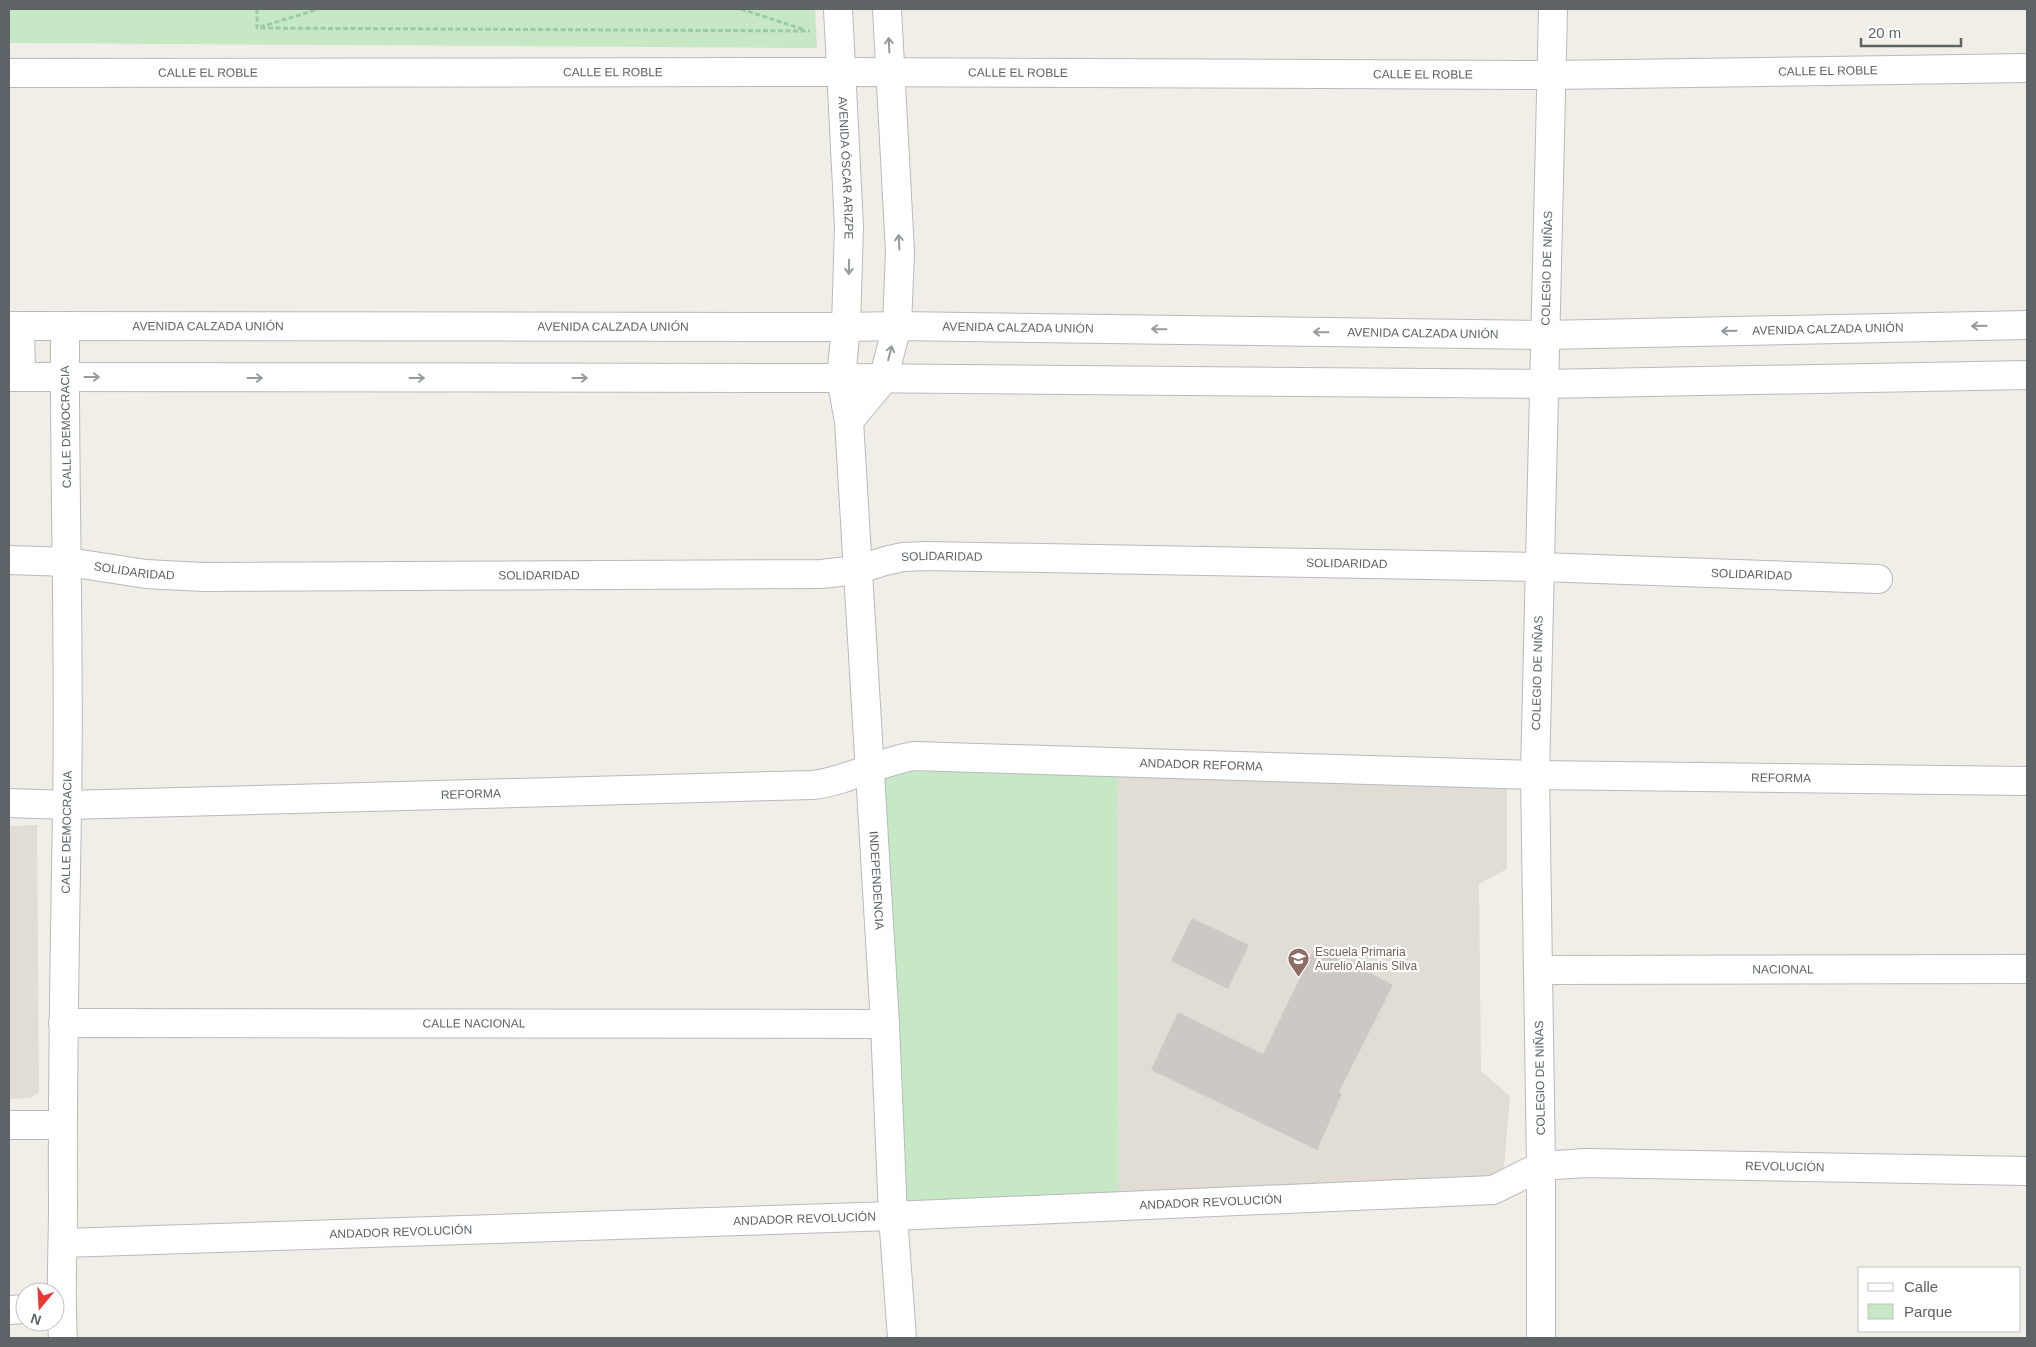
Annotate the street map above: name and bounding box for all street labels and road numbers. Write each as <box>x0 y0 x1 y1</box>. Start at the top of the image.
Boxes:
street label: CALLE EL ROBLE <box>1778 63 1878 79</box>
street label: CALLE EL ROBLE <box>563 65 663 79</box>
street label: CALLE EL ROBLE <box>158 66 258 80</box>
street label: CALLE EL ROBLE <box>968 66 1068 80</box>
street label: CALLE EL ROBLE <box>1373 67 1473 82</box>
street label: AVENIDA ÓSCAR ARIZPE <box>835 96 856 240</box>
street label: COLEGIO DE NIÑAS <box>1539 211 1555 326</box>
street label: AVENIDA CALZADA UNIÓN <box>132 318 284 333</box>
street label: AVENIDA CALZADA UNIÓN <box>537 319 689 334</box>
street label: AVENIDA CALZADA UNIÓN <box>942 320 1094 336</box>
street label: AVENIDA CALZADA UNIÓN <box>1752 320 1904 338</box>
street label: AVENIDA CALZADA UNIÓN <box>1347 325 1499 341</box>
street label: CALLE DEMOCRACIA <box>58 366 74 488</box>
street label: SOLIDARIDAD <box>901 549 983 564</box>
street label: SOLIDARIDAD <box>1306 556 1388 571</box>
street label: SOLIDARIDAD <box>93 559 175 583</box>
street label: SOLIDARIDAD <box>1711 566 1793 583</box>
street label: SOLIDARIDAD <box>498 568 580 583</box>
street label: COLEGIO DE NIÑAS <box>1529 616 1546 731</box>
street label: ANDADOR REFORMA <box>1139 756 1263 774</box>
street label: CALLE DEMOCRACIA <box>59 771 75 894</box>
street label: REFORMA <box>1751 771 1811 785</box>
street label: REFORMA <box>441 786 501 802</box>
street label: INDEPENDENCIA <box>866 831 886 930</box>
street label: NACIONAL <box>1752 962 1814 977</box>
street label: CALLE NACIONAL <box>423 1016 526 1031</box>
street label: COLEGIO DE NIÑAS <box>1532 1021 1548 1135</box>
street label: REVOLUCIÓN <box>1745 1159 1825 1174</box>
street label: ANDADOR REVOLUCIÓN <box>1139 1192 1282 1212</box>
street label: ANDADOR REVOLUCIÓN <box>733 1209 876 1228</box>
street label: ANDADOR REVOLUCIÓN <box>329 1222 472 1241</box>

